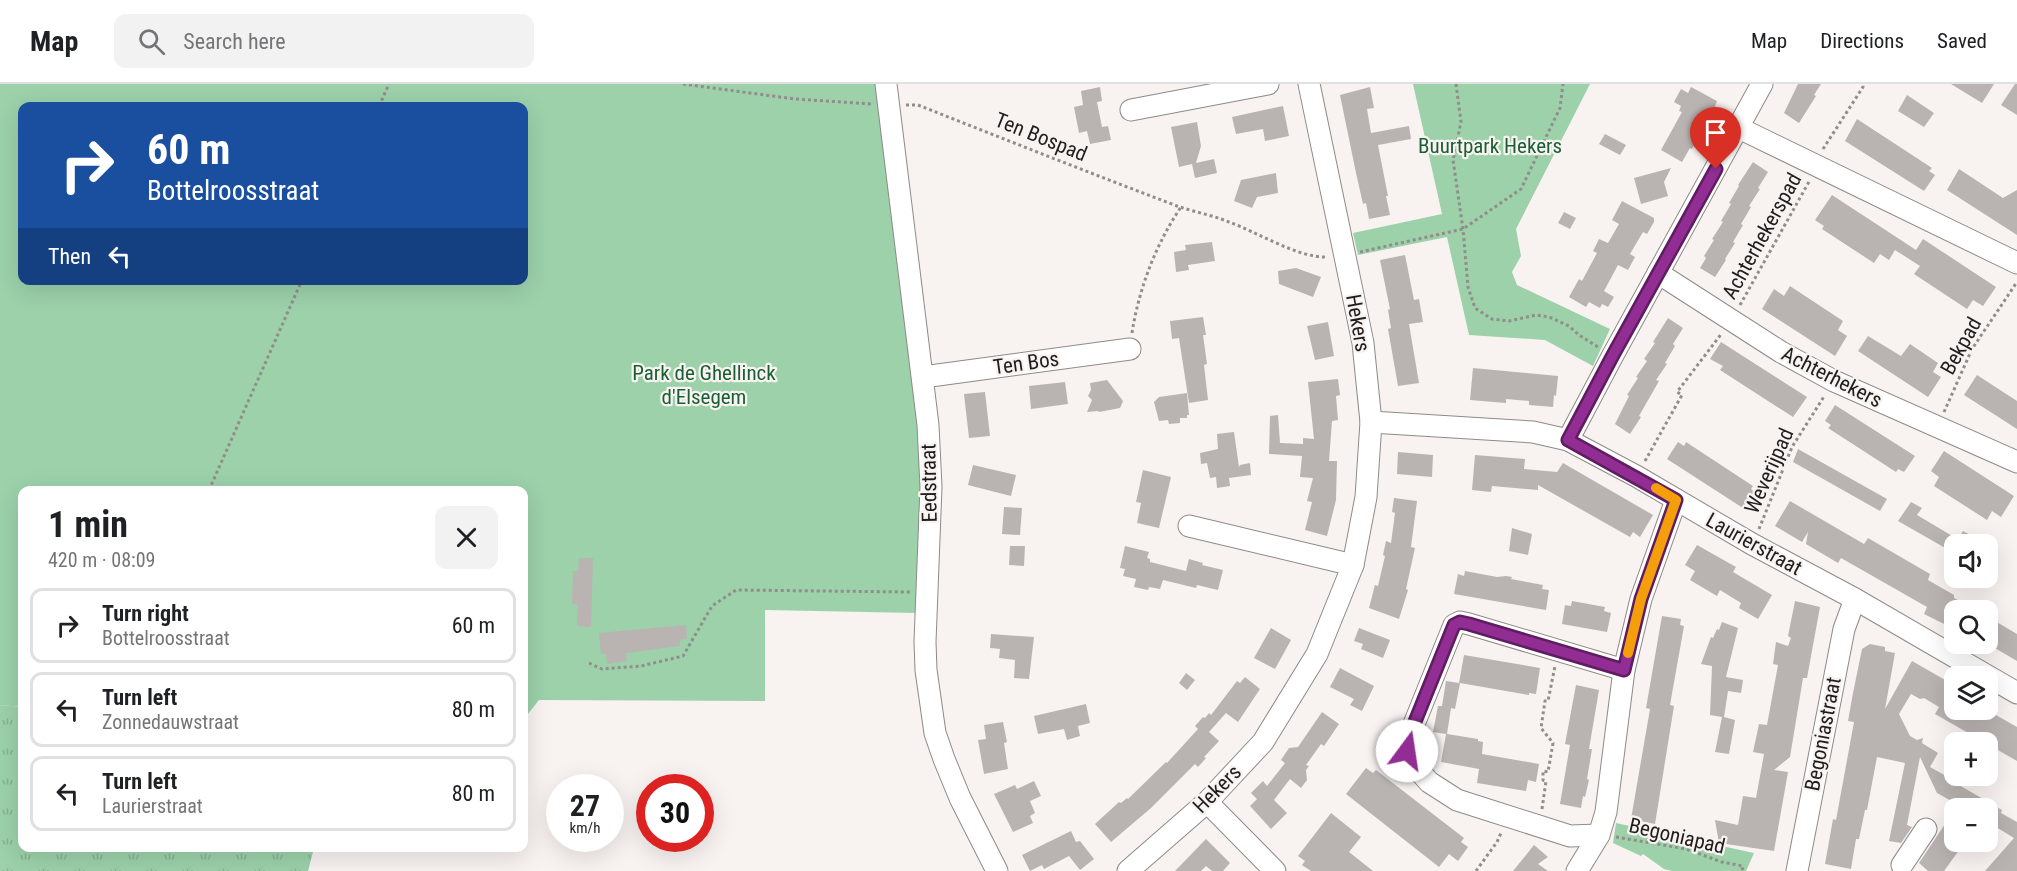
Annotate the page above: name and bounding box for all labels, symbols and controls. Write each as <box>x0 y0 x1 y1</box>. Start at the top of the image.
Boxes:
search box <box>114 14 534 68</box>
text: Map <box>30 25 78 58</box>
icon: search <box>135 25 168 58</box>
text: Search here <box>183 29 286 54</box>
text: Map <box>1751 29 1787 53</box>
text: Directions <box>1820 29 1904 53</box>
text: Saved <box>1937 29 1987 53</box>
pin <box>1690 107 1741 169</box>
street label: Ten Bospad <box>991 108 1091 166</box>
icon: arrive <box>1699 116 1732 149</box>
text: 60 m <box>147 125 230 174</box>
icon: right <box>48 126 126 204</box>
park label: Buurtpark Hekers <box>1418 134 1562 158</box>
street label: Achterhekerspad <box>1717 169 1807 303</box>
text: Bottelroosstraat <box>147 175 319 207</box>
icon: left <box>103 240 136 273</box>
text: Then <box>48 244 91 269</box>
street label: Hekers <box>1341 292 1375 354</box>
street label: Bekpad <box>1936 313 1986 379</box>
street label: Achterhekers <box>1778 341 1886 413</box>
street label: Ten Bos <box>991 347 1061 379</box>
park label: Park de Ghellinck d'Elsegem <box>632 361 776 409</box>
street label: Weverijpad <box>1740 425 1798 517</box>
street label: Eedstraat <box>916 443 942 523</box>
text: 1 min <box>48 504 128 546</box>
button: close <box>435 506 498 569</box>
street label: Laurierstraat <box>1702 508 1806 580</box>
map controls <box>1944 534 1998 852</box>
button: sound <box>1944 534 1998 588</box>
text: 420 m · 08:09 <box>48 548 155 572</box>
button: search <box>1944 600 1998 654</box>
text: Turn right <box>102 601 189 626</box>
icon: right <box>51 609 84 642</box>
text: 60 m <box>452 613 495 638</box>
text: Bottelroosstraat <box>102 626 230 650</box>
button: layers <box>1944 666 1998 720</box>
street label: Begoniastraat <box>1800 675 1846 793</box>
text: Turn left <box>102 685 177 710</box>
icon: left <box>51 693 84 726</box>
text: 80 m <box>452 697 495 722</box>
text: Zonnedauwstraat <box>102 710 239 734</box>
position arrow <box>1375 719 1439 783</box>
button: + <box>1944 732 1998 786</box>
street label: Hekers <box>1188 760 1246 818</box>
text: Turn left <box>102 769 177 794</box>
speed limit sign: 30 <box>636 774 714 852</box>
icon: left <box>51 777 84 810</box>
text: 80 m <box>452 781 495 806</box>
text: 27 <box>570 788 600 823</box>
text: Laurierstraat <box>102 794 203 818</box>
button: − <box>1944 798 1998 852</box>
street label: Begoniapad <box>1627 813 1727 859</box>
text: km/h <box>570 819 600 837</box>

